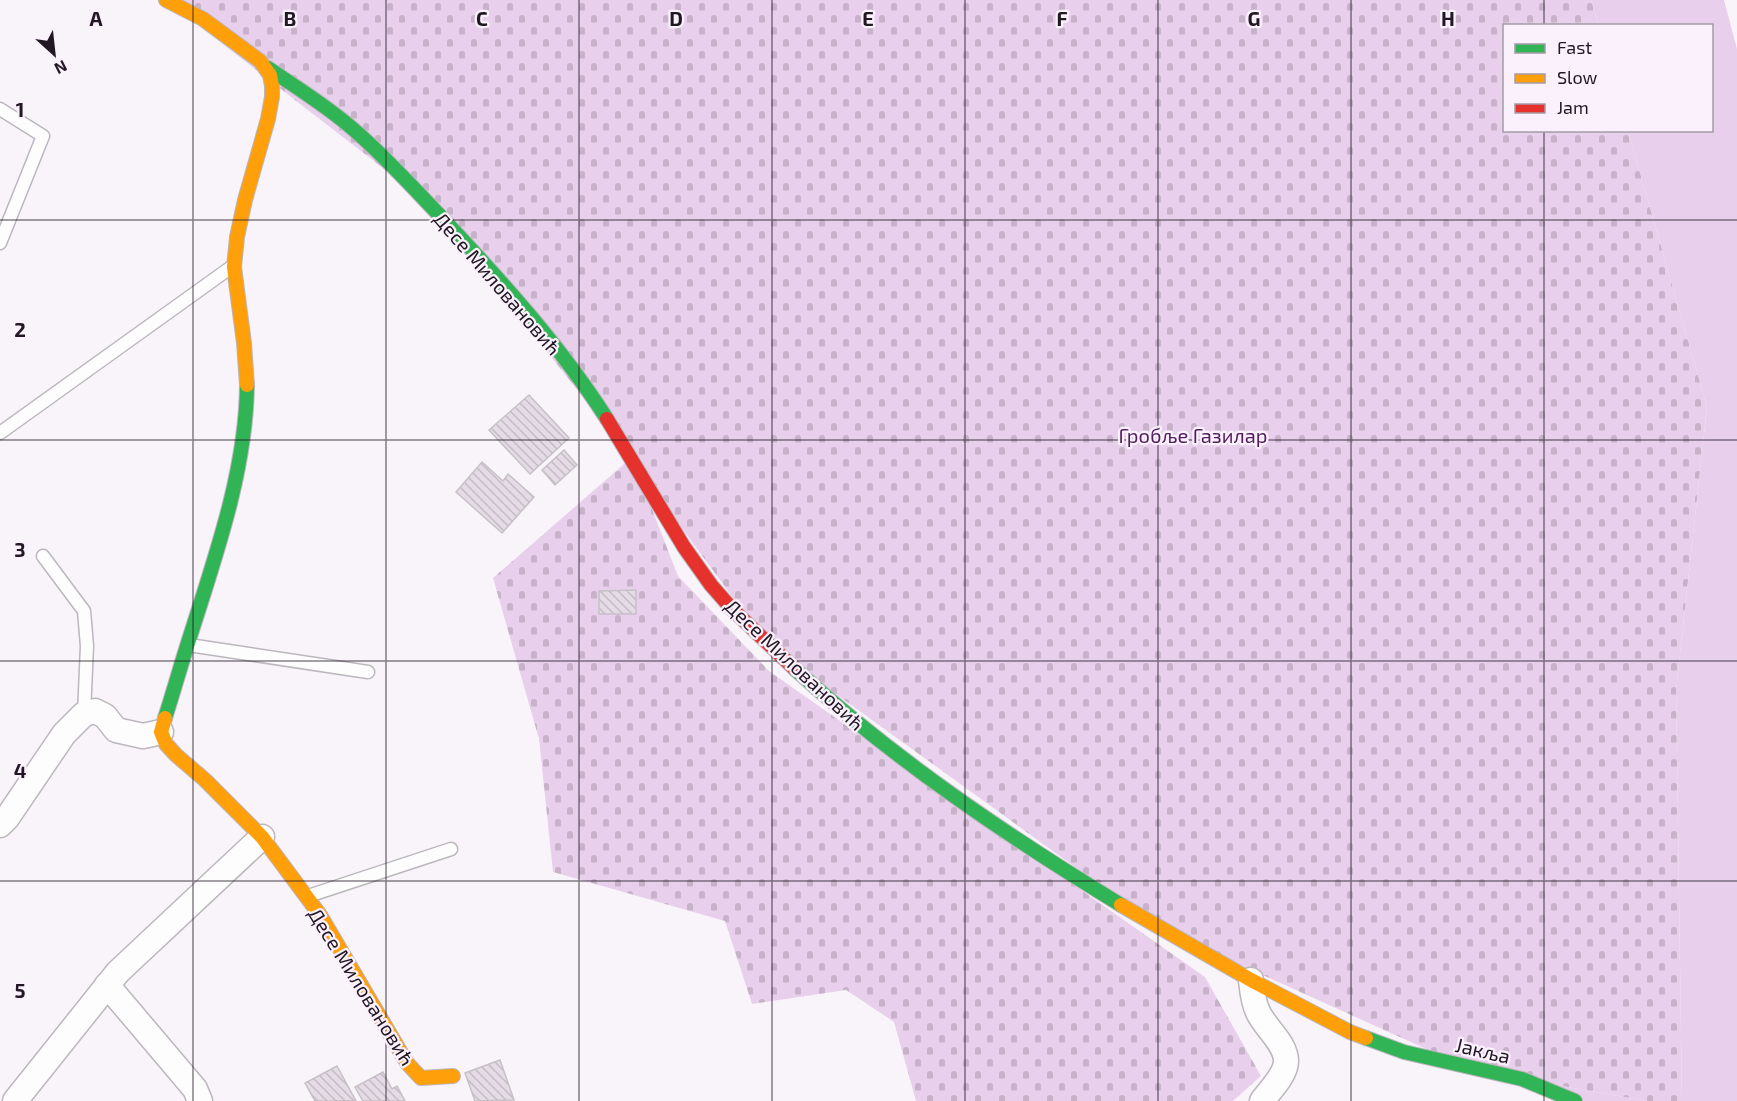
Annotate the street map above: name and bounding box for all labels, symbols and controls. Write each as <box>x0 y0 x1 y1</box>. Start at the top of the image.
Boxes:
text: A <box>89 6 103 30</box>
text: B <box>284 6 296 30</box>
text: C <box>476 6 488 30</box>
text: D <box>669 6 683 30</box>
text: E <box>862 6 874 30</box>
text: F <box>1056 6 1068 30</box>
text: G <box>1248 6 1260 30</box>
text: H <box>1441 6 1455 30</box>
north arrow <box>24 24 84 84</box>
legend <box>1503 24 1713 132</box>
text: Fast <box>1557 36 1592 58</box>
text: N <box>52 57 71 79</box>
text: Slow <box>1557 66 1598 88</box>
text: Jam <box>1557 96 1589 118</box>
text: 1 <box>16 97 24 121</box>
street label: Десе Миловановић <box>429 207 567 359</box>
text: 2 <box>14 317 26 341</box>
park label: Гробље Газилар <box>1119 423 1267 447</box>
text: 3 <box>14 537 26 561</box>
street label: Десе Миловановић <box>721 593 869 735</box>
text: 4 <box>14 758 27 782</box>
street label: Десе Миловановић <box>304 903 420 1069</box>
text: 5 <box>14 978 26 1002</box>
street label: Јакља <box>1453 1032 1513 1068</box>

